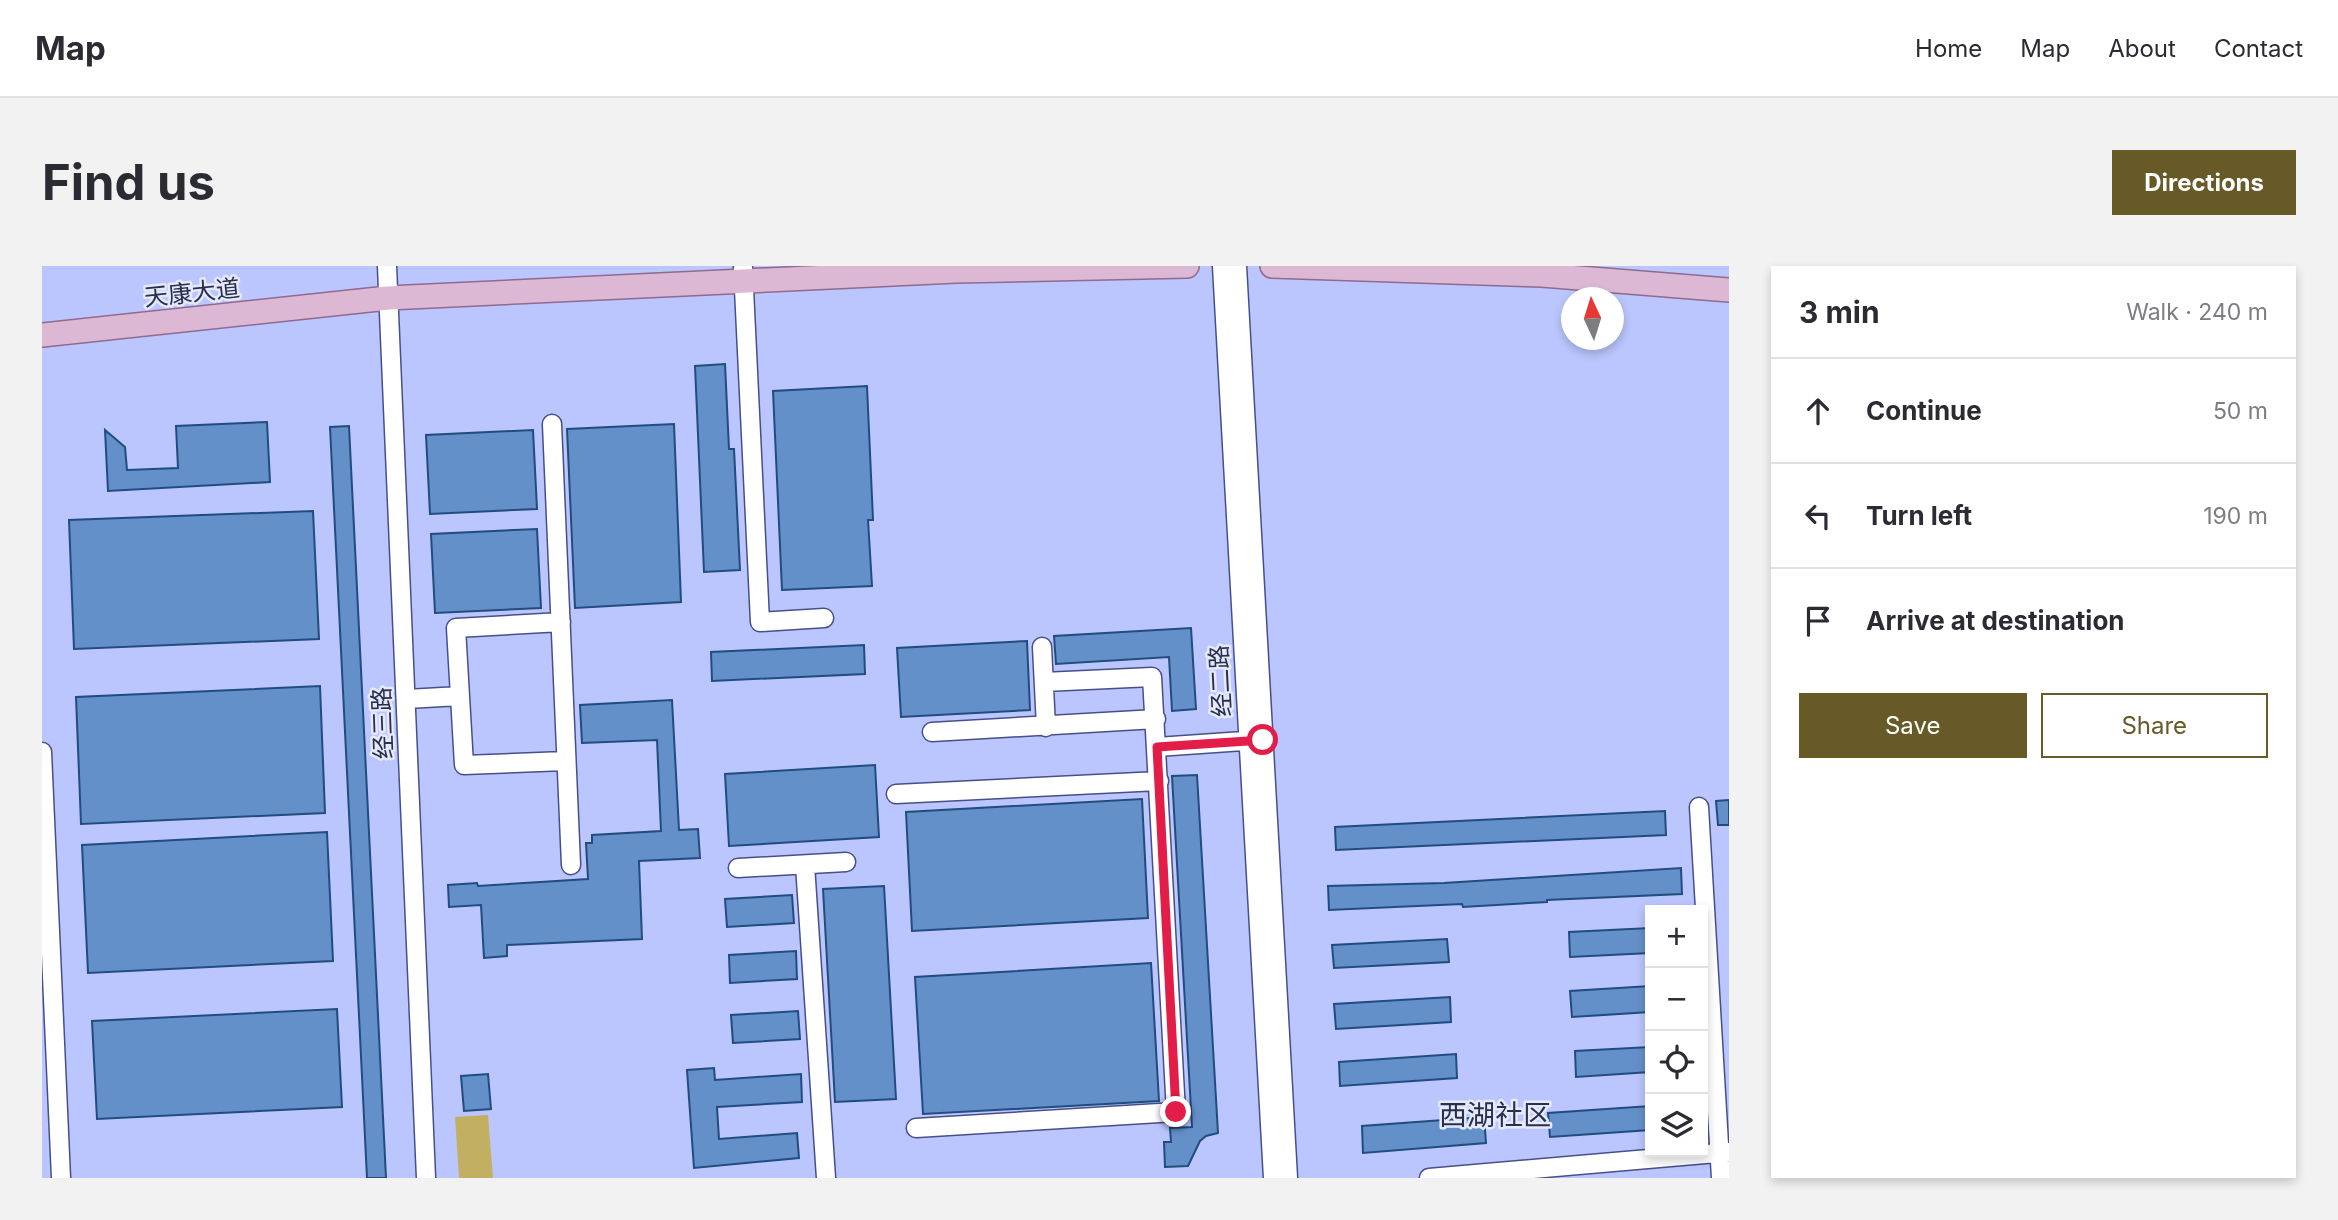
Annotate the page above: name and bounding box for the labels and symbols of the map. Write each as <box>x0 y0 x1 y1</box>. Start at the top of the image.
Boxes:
street label: 天康大道 <box>143 273 241 312</box>
north arrow <box>1561 287 1624 350</box>
street label: 经二路 <box>1204 644 1237 718</box>
street label: 经三路 <box>367 687 398 760</box>
route start <box>1247 724 1278 755</box>
route end <box>1160 1096 1191 1127</box>
district label: 西湖社区 <box>1439 1098 1551 1132</box>

